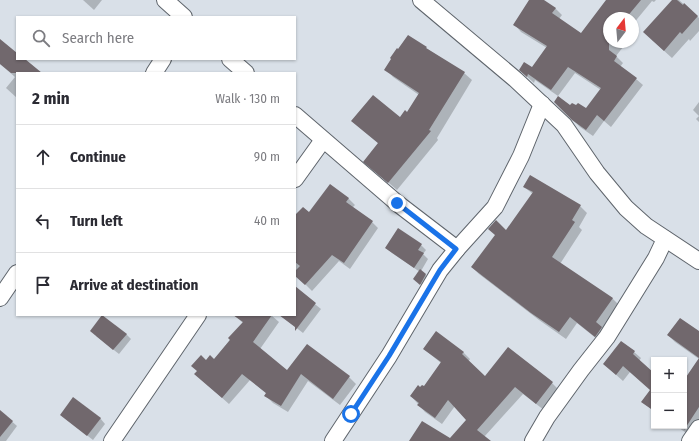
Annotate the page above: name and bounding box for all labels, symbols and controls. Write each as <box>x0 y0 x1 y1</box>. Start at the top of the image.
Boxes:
north arrow <box>603 12 639 48</box>
search box <box>16 16 296 60</box>
icon: search <box>30 27 52 49</box>
text: Search here <box>62 29 134 47</box>
text: 2 min <box>32 88 70 109</box>
text: Walk · 130 m <box>215 91 280 106</box>
icon: ahead <box>32 146 54 168</box>
text: Continue <box>70 148 126 166</box>
text: 90 m <box>254 149 280 164</box>
route end <box>388 194 406 212</box>
icon: left <box>32 210 54 232</box>
text: Turn left <box>70 212 123 230</box>
text: 40 m <box>254 213 280 228</box>
icon: arrive <box>32 274 54 296</box>
text: Arrive at destination <box>70 276 198 294</box>
map controls <box>651 357 687 429</box>
button: + <box>651 357 687 393</box>
button: − <box>651 393 687 429</box>
route start <box>342 405 360 423</box>

